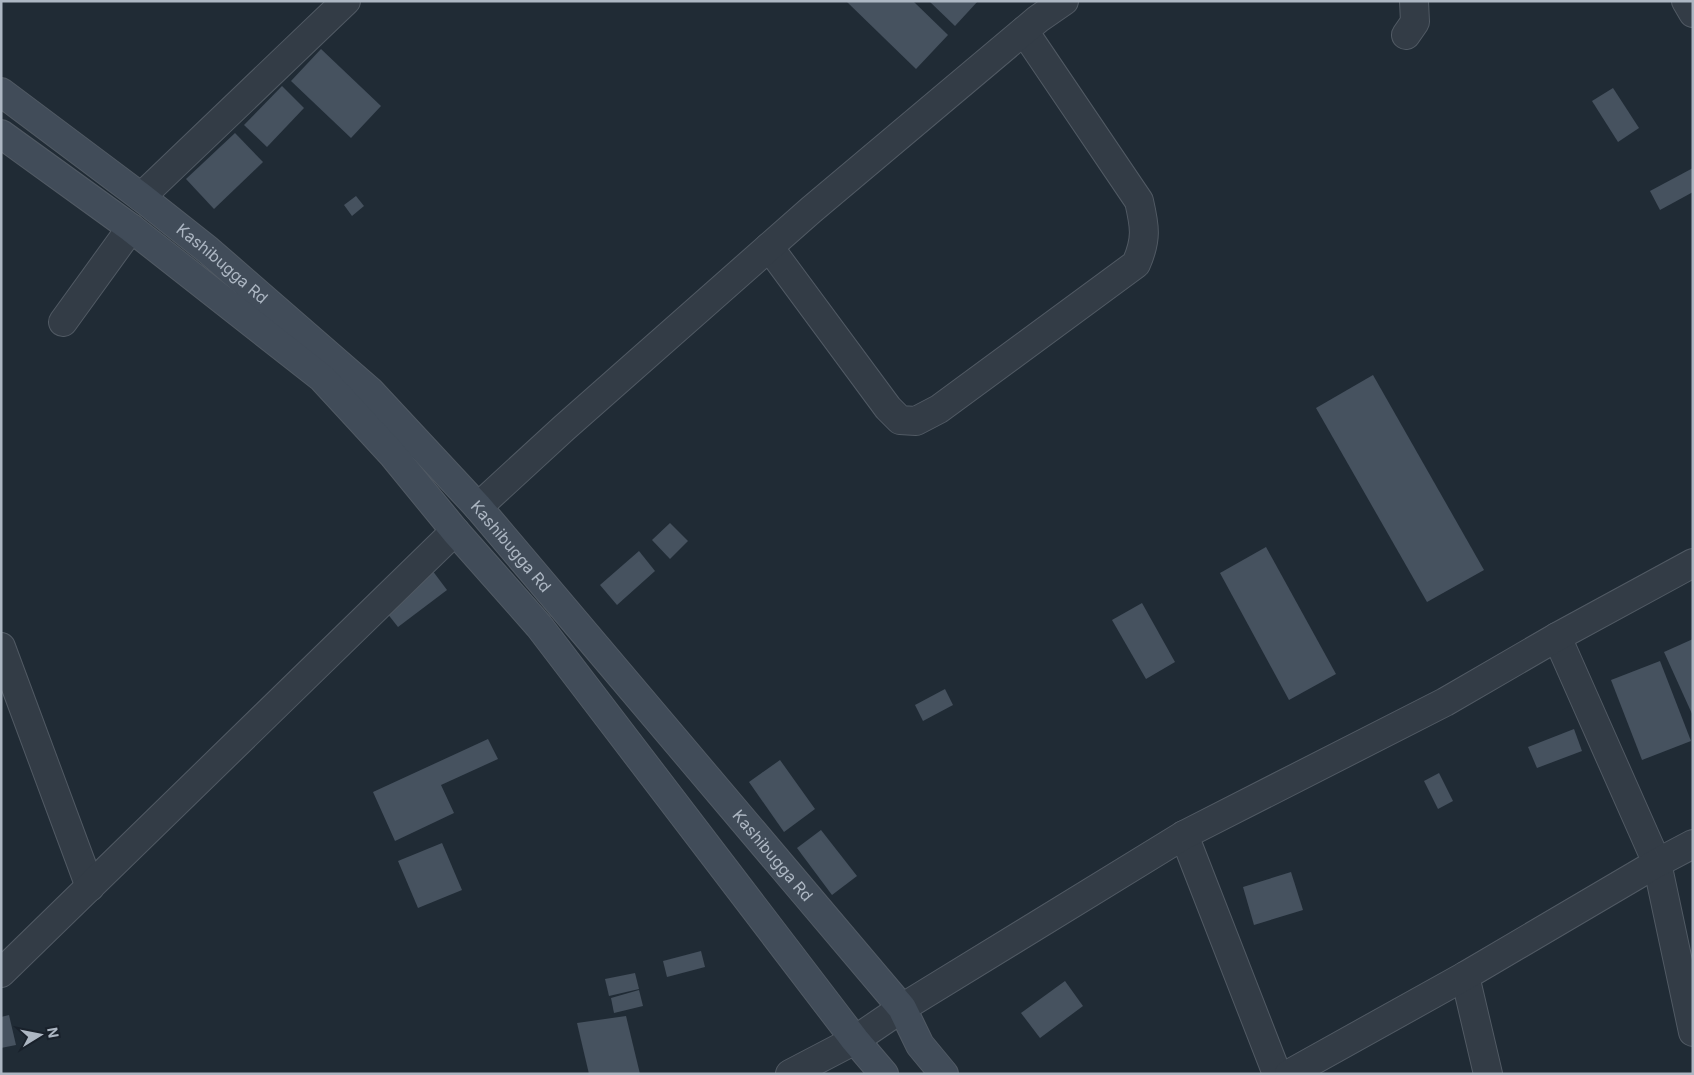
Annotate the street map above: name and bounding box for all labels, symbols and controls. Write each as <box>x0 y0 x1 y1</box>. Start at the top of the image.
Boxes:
street label: Kashibugga Rd <box>173 219 272 308</box>
street label: Kashibugga Rd <box>467 496 556 596</box>
street label: Kashibugga Rd <box>728 805 817 905</box>
north arrow <box>15 1010 65 1060</box>
text: N <box>44 1026 63 1039</box>

